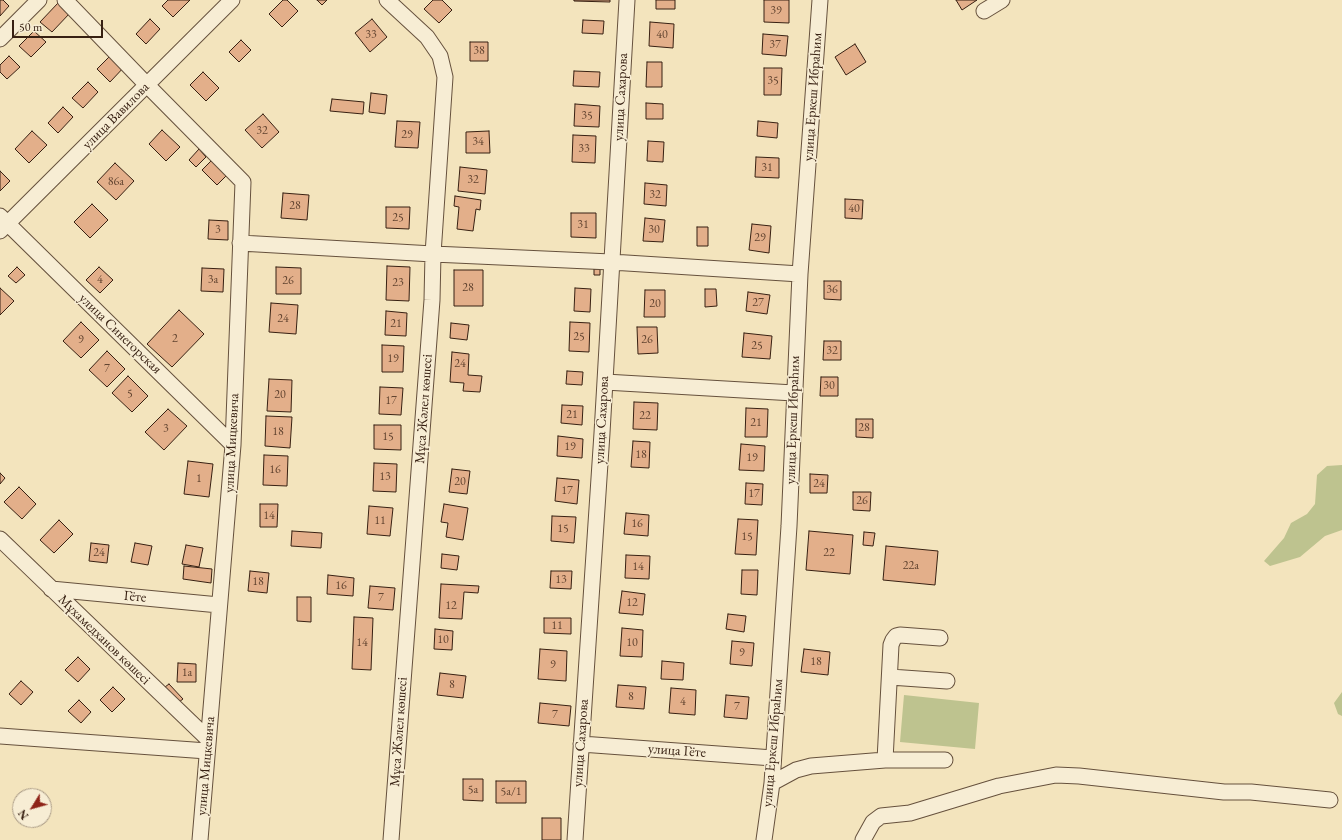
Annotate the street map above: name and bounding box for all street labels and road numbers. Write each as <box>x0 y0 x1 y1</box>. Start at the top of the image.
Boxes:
street label: улица Еркеш Ибраһим <box>800 32 826 162</box>
street label: улица Сахарова <box>610 53 632 141</box>
street label: улица Вавилова <box>79 79 153 153</box>
street label: улица Синегорская <box>75 290 165 378</box>
street label: Мұса Жәлел көшесі <box>412 354 436 464</box>
street label: улица Еркеш Ибраһим <box>782 355 804 485</box>
street label: улица Сахарова <box>591 376 613 464</box>
street label: улица Мицкевича <box>221 393 243 493</box>
street label: Гёте <box>123 588 147 606</box>
street label: Мұхамедханов көшесі <box>54 592 154 688</box>
street label: Мұса Жәлел көшесі <box>387 677 411 787</box>
street label: улица Еркеш Ибраһим <box>759 678 787 808</box>
street label: улица Сахарова <box>570 698 592 788</box>
street label: улица Мицкевича <box>193 716 219 816</box>
street label: улица Гёте <box>647 741 707 761</box>

